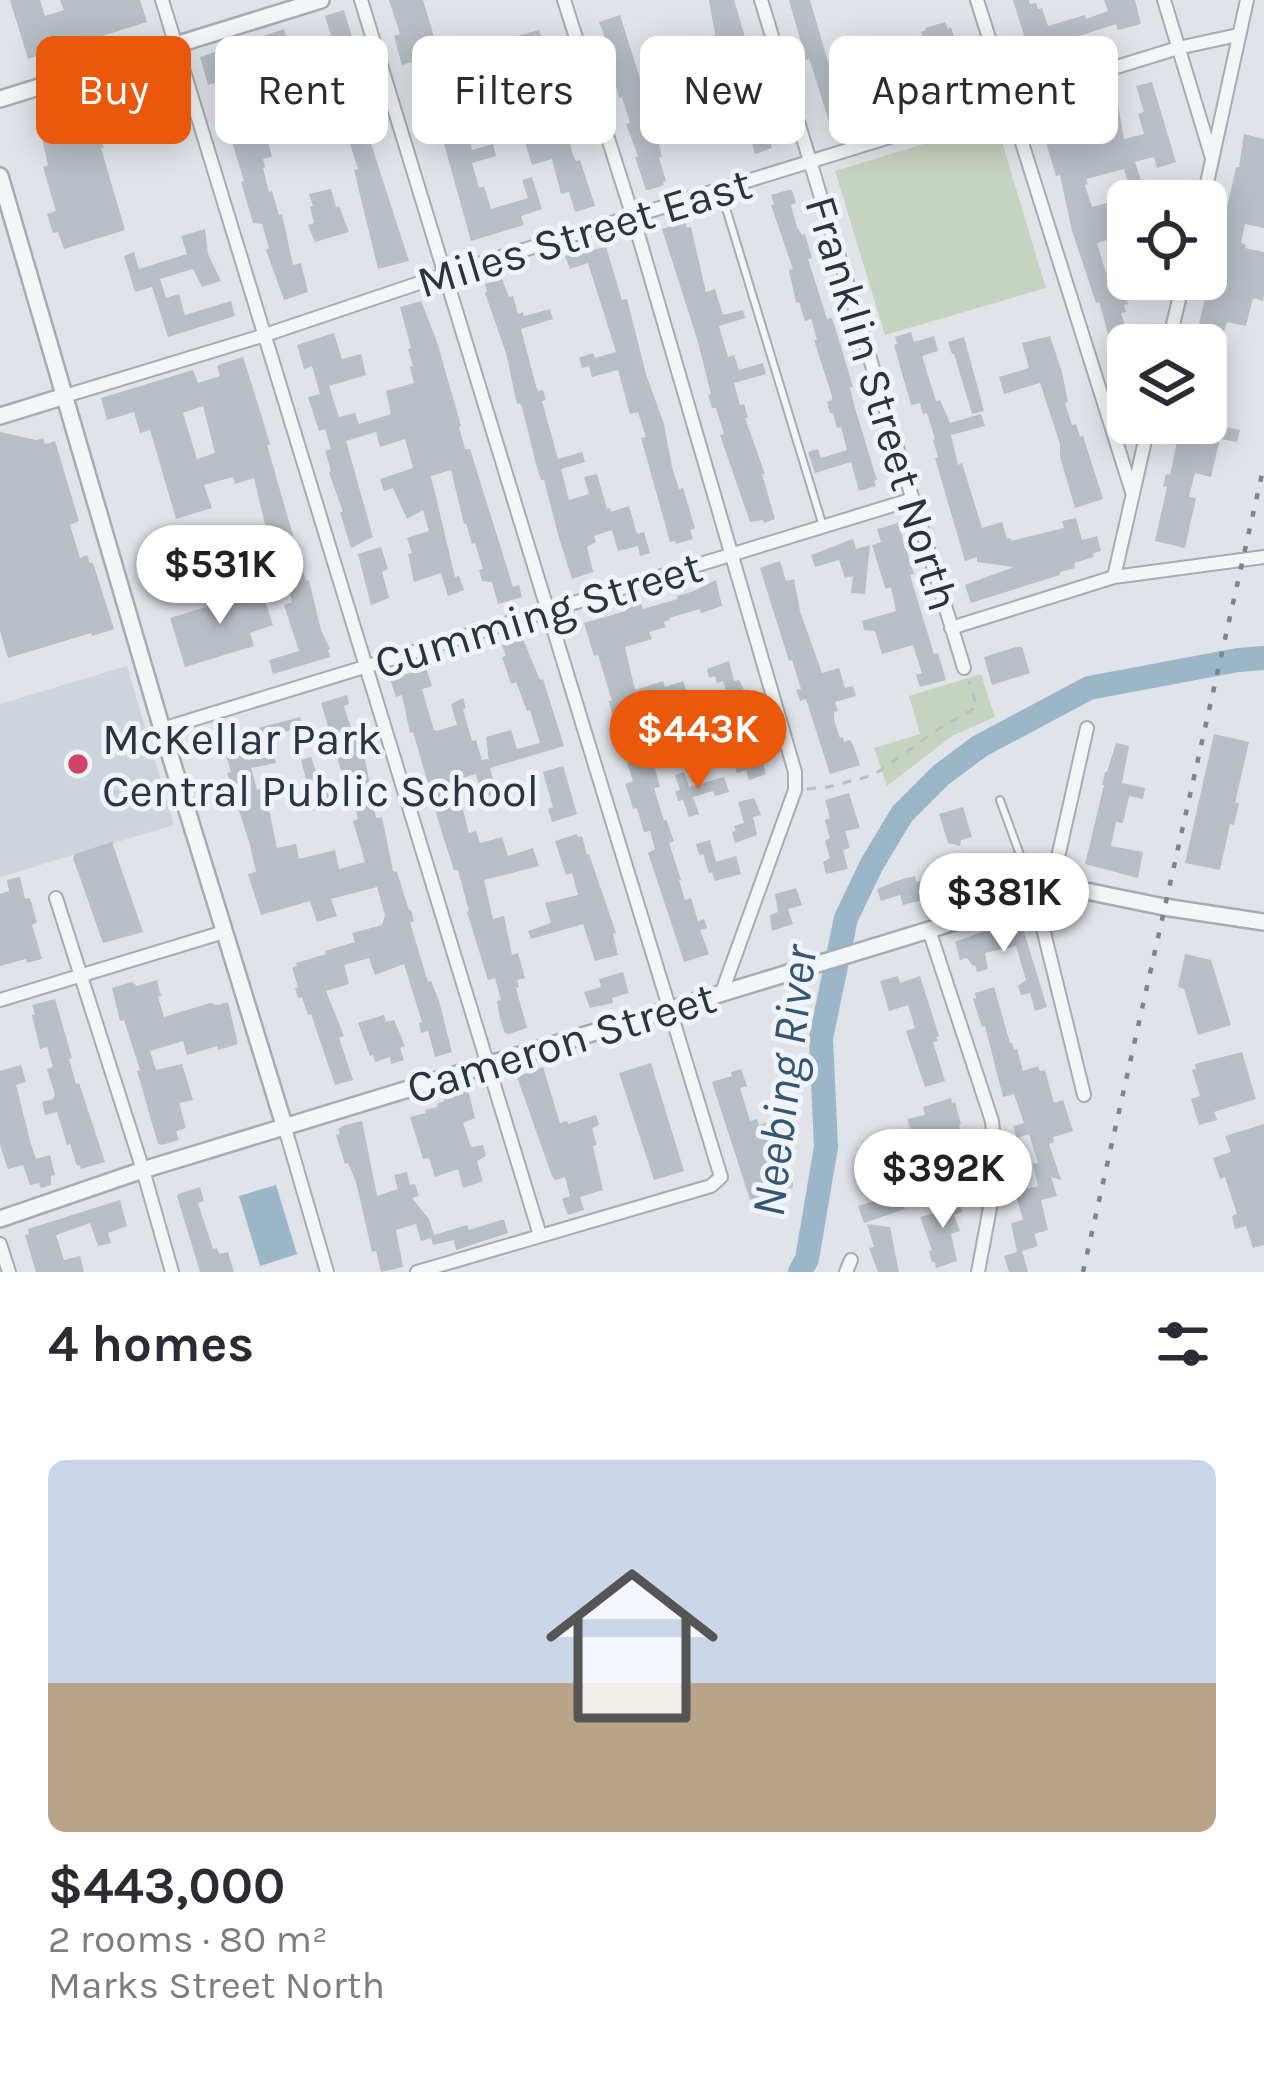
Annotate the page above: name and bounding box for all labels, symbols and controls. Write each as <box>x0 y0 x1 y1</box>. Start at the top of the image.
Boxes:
chip: Buy <box>36 36 191 144</box>
chip: Rent <box>215 36 388 144</box>
chip: Filters <box>412 36 616 144</box>
chip: New <box>640 36 805 144</box>
chip: Apartment <box>829 36 1118 144</box>
street label: Miles Street East <box>411 157 758 308</box>
map controls <box>1107 180 1227 444</box>
button: locate <box>1107 180 1227 300</box>
street label: Franklin Street North <box>794 190 970 617</box>
button: layers <box>1107 324 1227 444</box>
pin: $531K <box>136 525 304 627</box>
text: $531K <box>163 541 277 587</box>
street label: Cumming Street <box>368 541 708 690</box>
pin: $443K <box>614 690 782 792</box>
text: $443K <box>636 706 760 752</box>
place label: McKellar Park Central Public School <box>102 713 539 817</box>
marker: McKellar Park Central Public School <box>65 751 91 777</box>
pin: $381K <box>920 853 1088 955</box>
text: $381K <box>946 869 1062 915</box>
water label: Neebing River <box>740 941 830 1220</box>
street label: Cameron Street <box>401 971 722 1115</box>
pin: $392K <box>859 1129 1027 1231</box>
text: $392K <box>881 1145 1005 1191</box>
icon: filters <box>1150 1311 1216 1377</box>
text: 4 homes <box>48 1314 254 1374</box>
icon: home <box>524 1538 740 1754</box>
text: $443,000 <box>48 1856 285 1916</box>
text: 2 rooms · 80 m² <box>48 1916 328 1962</box>
text: Marks Street North <box>48 1962 385 2008</box>

